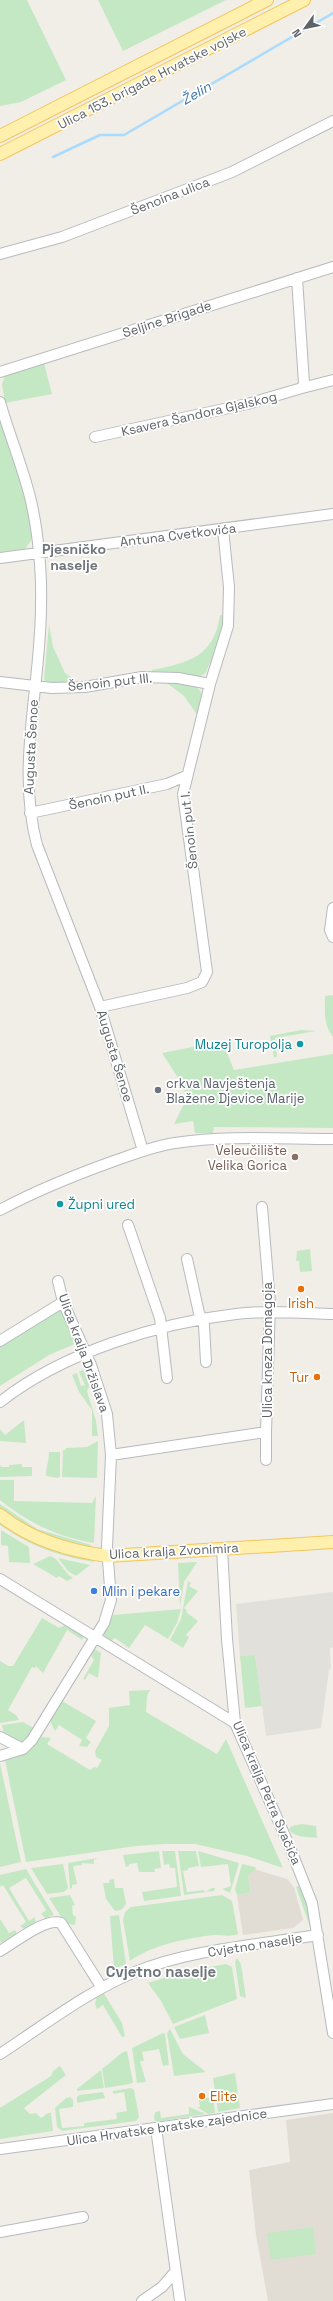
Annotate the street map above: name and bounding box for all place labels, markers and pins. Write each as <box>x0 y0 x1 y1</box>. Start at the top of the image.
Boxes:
place label: Muzej Turopolja <box>195 1036 293 1053</box>
marker: Muzej Turopolja <box>295 1039 305 1049</box>
place label: crkva Navještenja Blažene Djevice Marije <box>166 1075 304 1107</box>
marker: crkva Navještenja Blažene Djevice Marije <box>153 1085 163 1095</box>
place label: Veleučilište Velika Gorica <box>208 1142 288 1174</box>
marker: Veleučilište Velika Gorica <box>290 1152 300 1162</box>
place label: Župni ured <box>68 1196 135 1213</box>
marker: Župni ured <box>55 1199 65 1209</box>
marker: Irish <box>296 1284 306 1294</box>
place label: Irish <box>288 1295 314 1312</box>
place label: Tur <box>289 1369 309 1386</box>
marker: Tur <box>312 1372 322 1382</box>
place label: Mlin i pekare <box>102 1583 180 1600</box>
marker: Mlin i pekare <box>89 1586 99 1596</box>
place label: Elite <box>210 2088 237 2105</box>
marker: Elite <box>197 2091 207 2101</box>

